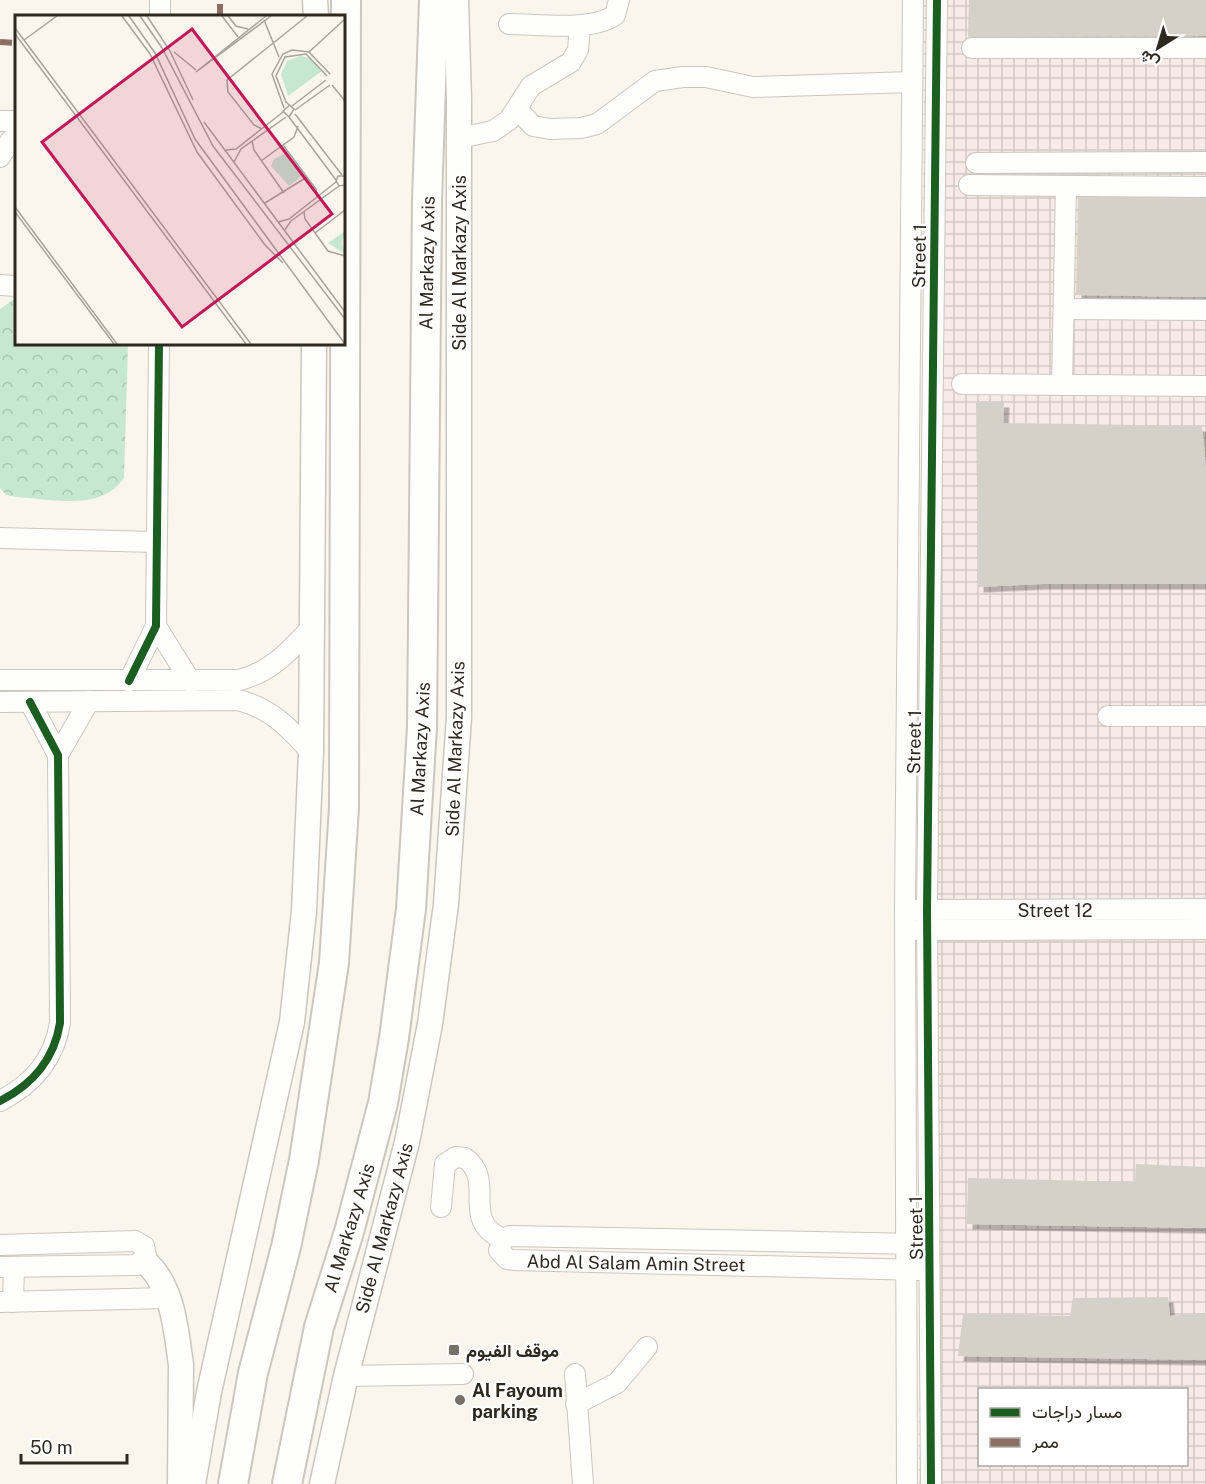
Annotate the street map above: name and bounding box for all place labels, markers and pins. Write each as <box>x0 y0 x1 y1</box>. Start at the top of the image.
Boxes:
place label: موقف الفيوم <box>466 1340 559 1363</box>
marker: موقف الفيوم <box>447 1343 461 1357</box>
place label: Al Fayoum parking <box>472 1380 563 1422</box>
marker: Al Fayoum parking <box>453 1393 467 1407</box>

